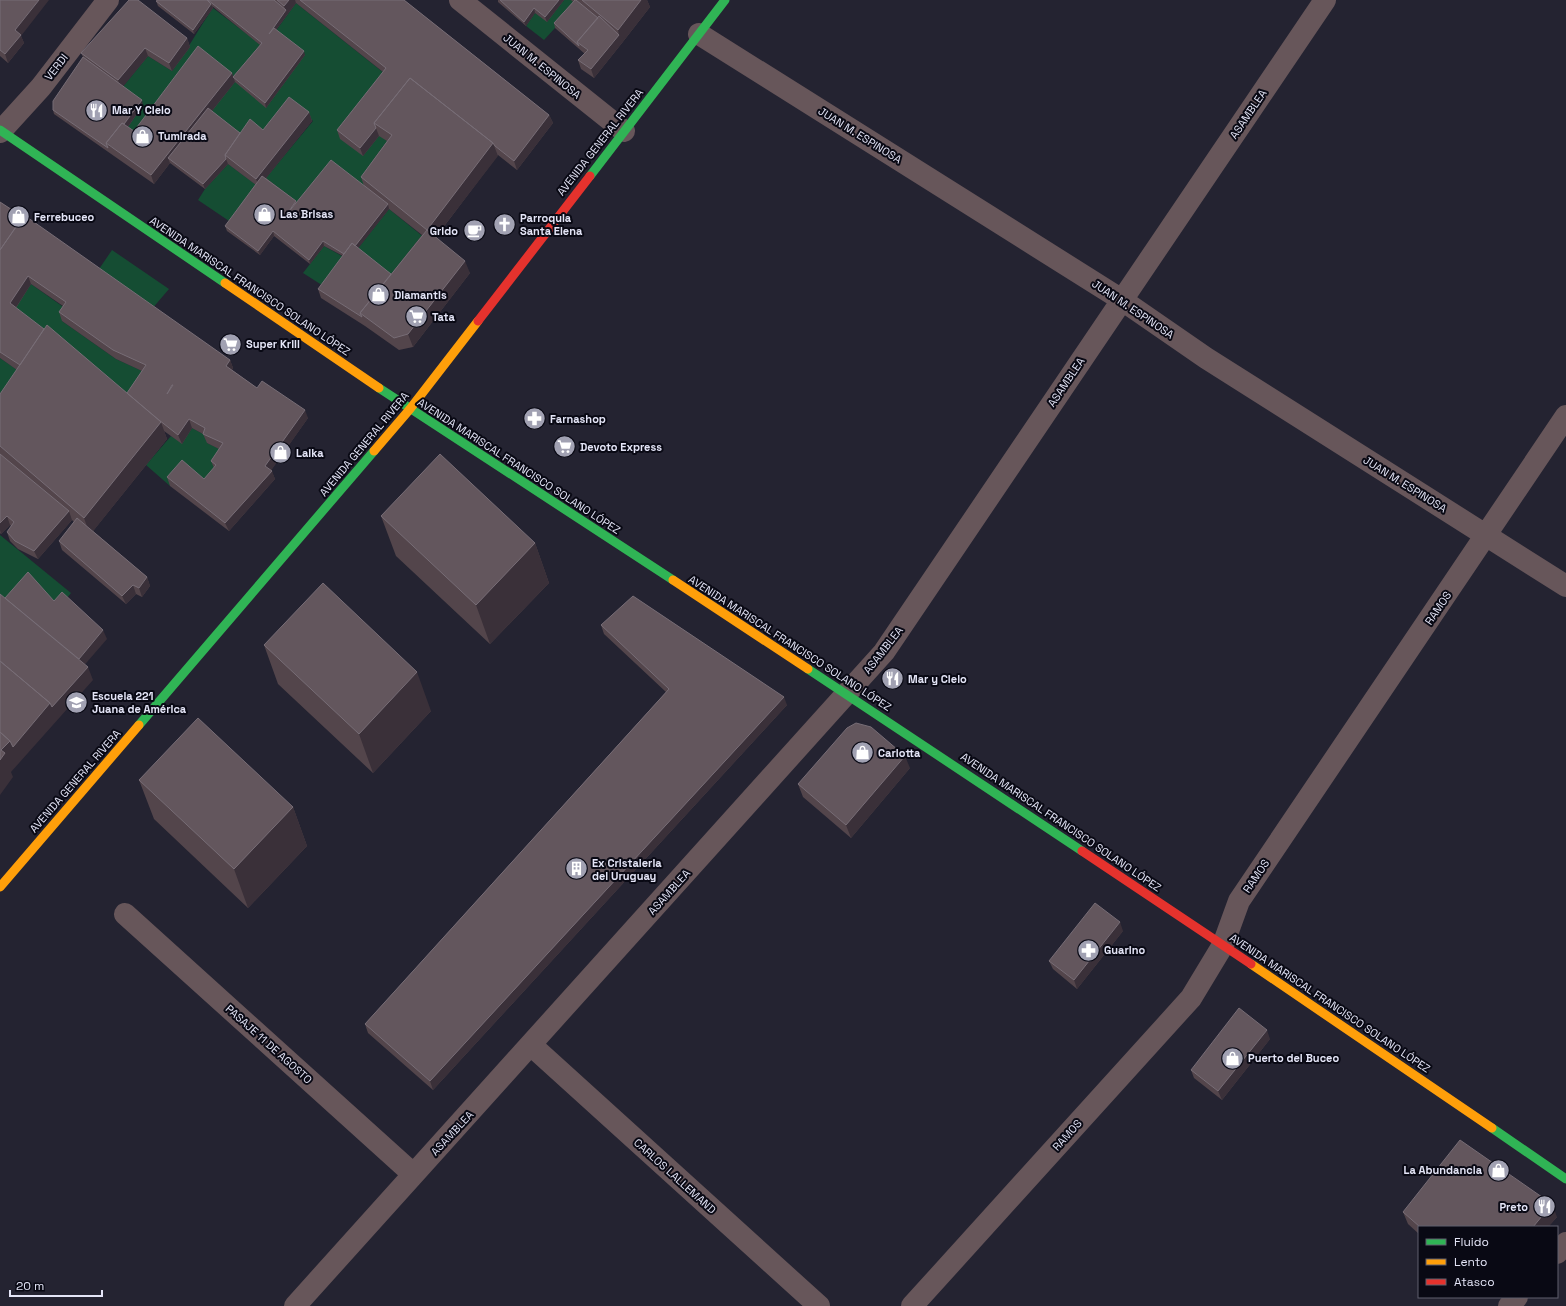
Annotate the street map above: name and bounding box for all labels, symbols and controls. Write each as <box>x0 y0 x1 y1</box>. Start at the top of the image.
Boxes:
street label: JUAN M. ESPINOSA <box>500 30 584 102</box>
street label: VERDI <box>41 51 71 83</box>
street label: AVENIDA GENERAL RIVERA <box>554 86 646 198</box>
street label: ASAMBLEA <box>1226 87 1270 141</box>
restaurant icon: Mar Y CIelo <box>84 97 110 123</box>
place label: Mar Y CIelo <box>112 103 171 117</box>
street label: JUAN M. ESPINOSA <box>816 104 905 166</box>
shop icon: Tumirada <box>129 123 155 149</box>
place label: Tumirada <box>158 129 207 143</box>
shop icon: Las Brisas <box>252 201 278 227</box>
shop icon: Ferrebuceo <box>5 204 31 230</box>
place label: Las Brisas <box>280 207 333 221</box>
place label: Ferrebuceo <box>34 210 95 224</box>
church icon: Parroquia Santa Elena <box>492 211 518 237</box>
place label: Parroquia Santa Elena <box>520 211 583 238</box>
street label: AVENIDA MARISCAL FRANCISCO SOLANO LÓPEZ <box>147 213 354 359</box>
cafe icon: Grido <box>461 218 487 244</box>
place label: Grido <box>430 224 458 238</box>
street label: JUAN M. ESPINOSA <box>1089 276 1177 342</box>
shop icon: Diamantis <box>365 282 391 308</box>
place label: Diamantis <box>394 288 447 302</box>
supermarket icon: Tata <box>404 304 430 330</box>
place label: Tata <box>432 310 455 324</box>
supermarket icon: Super Krill <box>217 331 243 357</box>
place label: Super Krill <box>246 337 300 351</box>
street label: ASAMBLEA <box>1044 355 1088 409</box>
street label: AVENIDA GENERAL RIVERA <box>316 389 412 499</box>
street label: AVENIDA MARISCAL FRANCISCO SOLANO LÓPEZ <box>415 394 624 537</box>
pharmacy icon: Farnashop <box>521 406 547 432</box>
place label: Farnashop <box>550 412 606 426</box>
supermarket icon: Devoto Express <box>551 434 577 460</box>
shop icon: Laika <box>268 440 294 466</box>
place label: Devoto Express <box>580 440 662 454</box>
place label: Laika <box>296 446 324 460</box>
street label: JUAN M. ESPINOSA <box>1361 453 1450 515</box>
street label: AVENIDA MARISCAL FRANCISCO SOLANO LÓPEZ <box>686 571 895 714</box>
street label: RAMOS <box>1422 588 1454 627</box>
street label: ASAMBLEA <box>860 623 906 677</box>
restaurant icon: Mar y Cielo <box>880 666 906 692</box>
place label: Mar y Cielo <box>908 672 967 686</box>
school or university icon: Escuela 221 Juana de América <box>63 689 89 715</box>
place label: Escuela 221 Juana de América <box>92 689 187 716</box>
street label: AVENIDA GENERAL RIVERA <box>26 727 124 835</box>
shop icon: Carlotta <box>849 740 875 766</box>
place label: Carlotta <box>878 746 921 760</box>
street label: AVENIDA MARISCAL FRANCISCO SOLANO LÓPEZ <box>958 749 1165 895</box>
building icon: Ex Cristaleria del Uruguay <box>564 856 590 882</box>
place label: Ex Cristaleria del Uruguay <box>592 856 662 883</box>
street label: RAMOS <box>1240 856 1272 895</box>
street label: ASAMBLEA <box>645 866 693 918</box>
street label: AVENIDA MARISCAL FRANCISCO SOLANO LÓPEZ <box>1227 930 1434 1076</box>
pharmacy icon: Guarino <box>1075 937 1101 963</box>
place label: Guarino <box>1104 943 1145 957</box>
street label: PASAJE 11 DE AGOSTO <box>223 1001 315 1087</box>
shop icon: Puerto del Buceo <box>1219 1045 1245 1071</box>
place label: Puerto del Buceo <box>1248 1051 1339 1065</box>
street label: ASAMBLEA <box>428 1108 476 1158</box>
street label: RAMOS <box>1049 1116 1085 1154</box>
street label: CARLOS LALLEMAND <box>631 1135 719 1217</box>
shop icon: La Abundancia <box>1485 1157 1511 1183</box>
place label: La Abundancia <box>1404 1163 1483 1177</box>
restaurant icon: Preto <box>1531 1194 1557 1220</box>
place label: Preto <box>1499 1200 1528 1214</box>
legend <box>1418 1226 1558 1298</box>
text: Fluido <box>1454 1234 1489 1250</box>
text: Lento <box>1454 1254 1488 1270</box>
scale bar <box>10 1272 102 1298</box>
text: Atasco <box>1454 1274 1495 1290</box>
text: 20 m <box>16 1278 44 1294</box>

